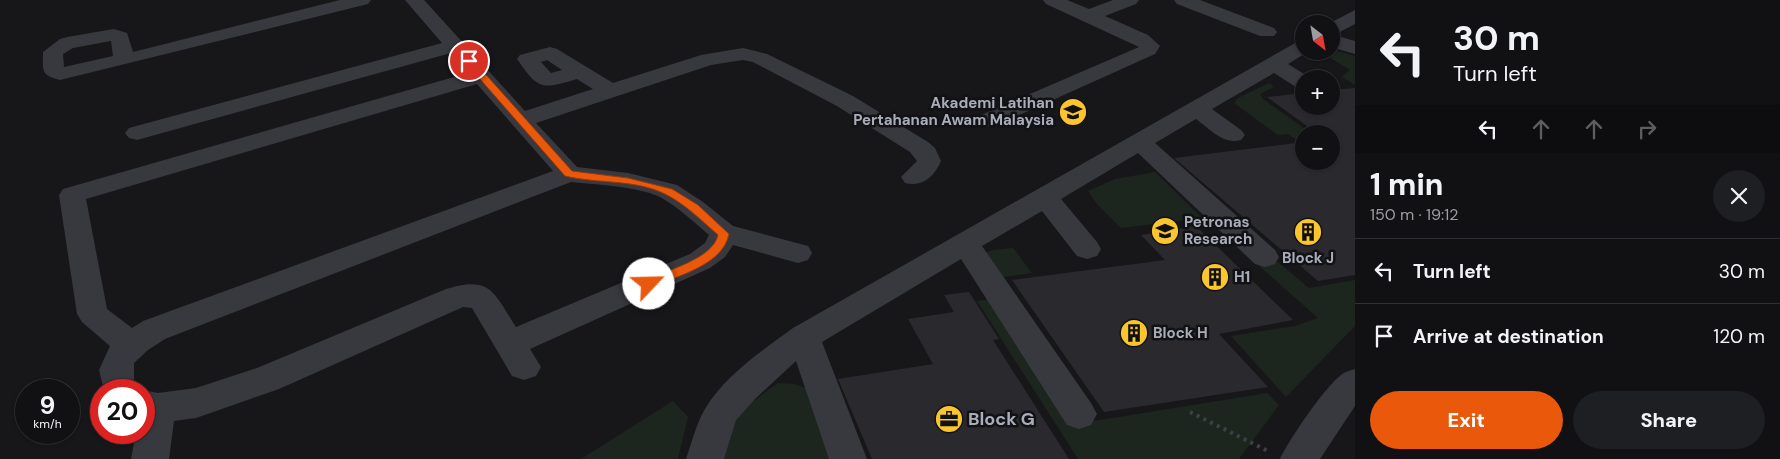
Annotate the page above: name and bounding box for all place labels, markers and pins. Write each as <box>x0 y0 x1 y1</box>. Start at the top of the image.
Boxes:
pin <box>448 40 490 82</box>
place label: Akademi Latihan Pertahanan Awam Malaysia <box>853 93 1054 130</box>
school or university icon: Akademi Latihan Pertahanan Awam Malaysia <box>1058 97 1088 127</box>
place label: Petronas Research <box>1184 212 1252 249</box>
school or university icon: Petronas Research <box>1150 216 1180 246</box>
building icon: Block J <box>1293 217 1323 247</box>
place label: Block J <box>1282 248 1334 268</box>
building icon: H1 <box>1200 262 1230 292</box>
place label: H1 <box>1234 267 1250 287</box>
building icon: Block H <box>1119 318 1149 348</box>
place label: Block H <box>1153 323 1208 343</box>
office icon: Block G <box>934 404 964 434</box>
place label: Block G <box>968 407 1035 431</box>

